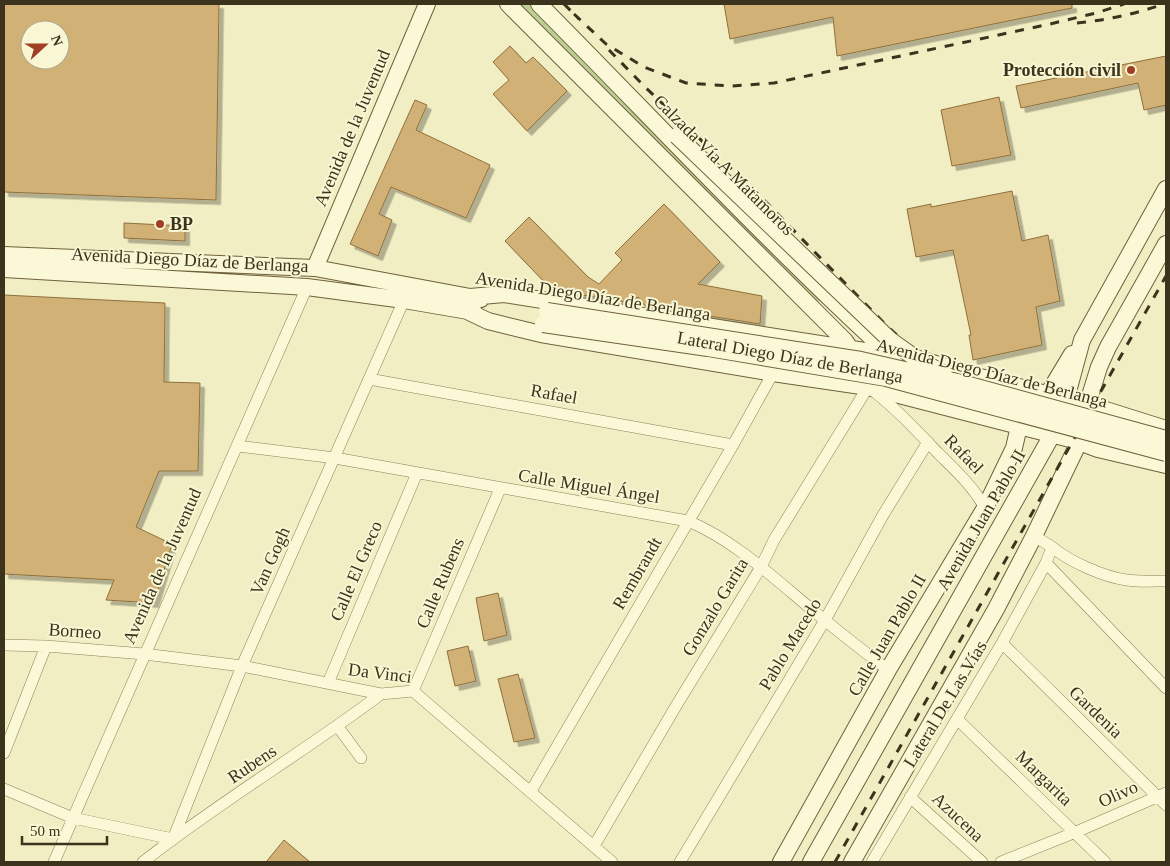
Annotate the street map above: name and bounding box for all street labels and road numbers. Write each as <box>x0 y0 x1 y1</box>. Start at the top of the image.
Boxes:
street label: Avenida de la Juventud <box>310 47 394 209</box>
street label: Calzada Vía A Matamoros <box>650 91 798 239</box>
street label: Avenida Diego Díaz de Berlanga <box>71 244 309 276</box>
street label: Avenida Diego Díaz de Berlanga <box>474 268 712 324</box>
street label: Lateral Diego Díaz de Berlanga <box>676 327 904 387</box>
street label: Avenida Diego Díaz de Berlanga <box>874 335 1110 411</box>
street label: Rafael <box>529 380 579 408</box>
street label: Rafael <box>940 430 988 478</box>
street label: Avenida Juan Pablo II <box>933 446 1029 594</box>
street label: Calle Miguel Ángel <box>517 464 661 507</box>
street label: Avenida de la Juventud <box>119 485 205 647</box>
street label: Calle El Greco <box>326 518 386 624</box>
street label: Van Gogh <box>246 524 294 598</box>
street label: Rembrandt <box>608 533 666 613</box>
street label: Calle Rubens <box>412 535 468 631</box>
street label: Gonzalo Garita <box>678 555 752 659</box>
street label: Calle Juan Pablo II <box>844 570 930 700</box>
street label: Pablo Macedo <box>755 594 825 694</box>
street label: Borneo <box>48 619 102 643</box>
street label: Lateral De Las Vías <box>899 637 991 771</box>
street label: Da Vinci <box>347 659 413 687</box>
street label: Gardenia <box>1065 682 1127 742</box>
street label: Rubens <box>224 741 280 787</box>
street label: Margarita <box>1012 746 1076 810</box>
street label: Olivo <box>1095 777 1141 811</box>
street label: Azucena <box>928 788 988 846</box>

